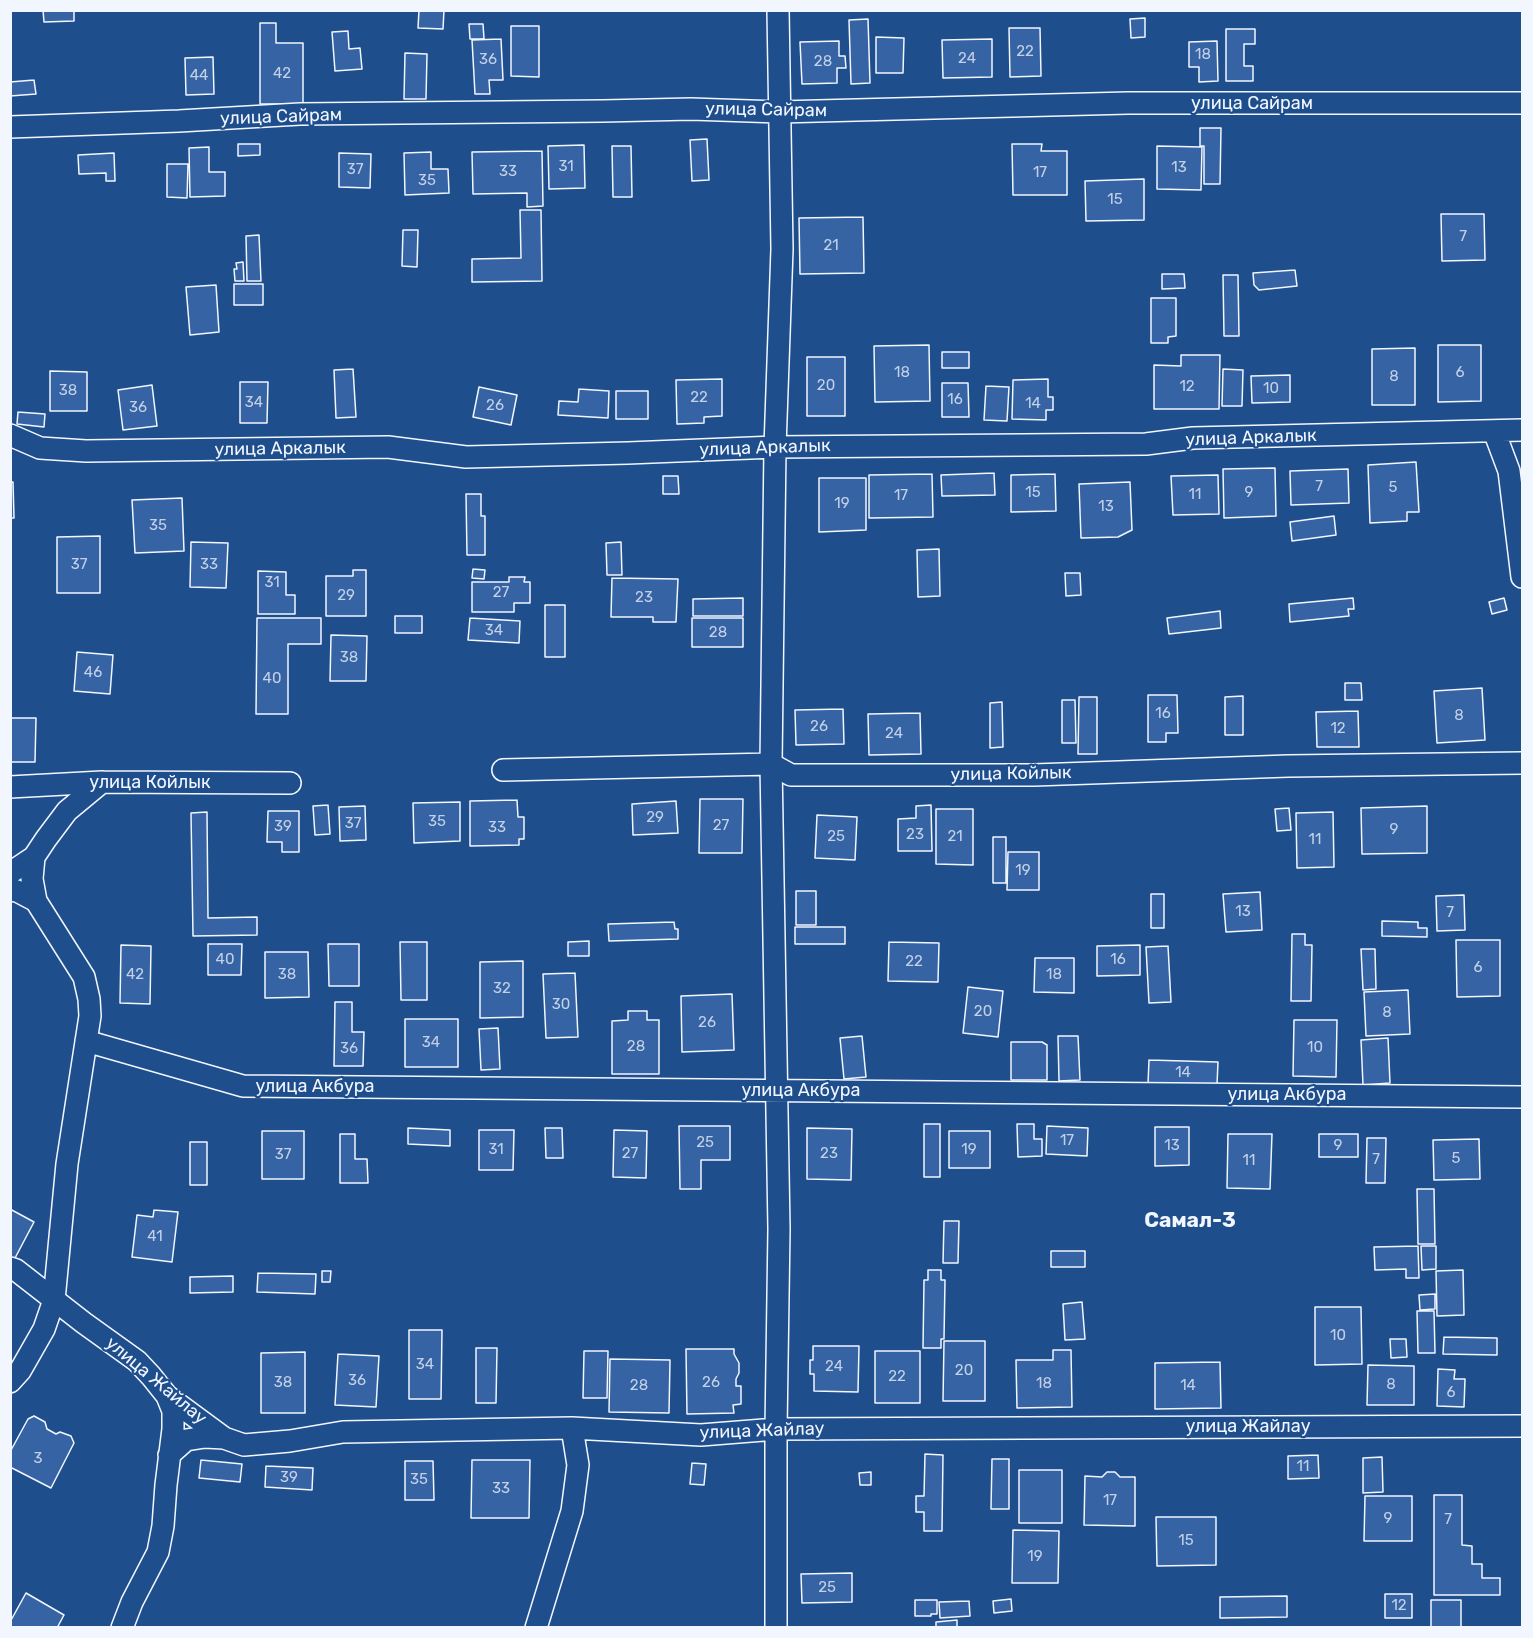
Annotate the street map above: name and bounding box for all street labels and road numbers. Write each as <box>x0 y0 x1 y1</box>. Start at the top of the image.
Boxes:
street label: улица Сайрам <box>1191 93 1313 115</box>
street label: улица Сайрам <box>705 98 827 122</box>
street label: улица Сайрам <box>220 104 342 130</box>
street label: улица Аркалык <box>1185 425 1317 451</box>
street label: улица Аркалык <box>699 435 831 461</box>
street label: улица Аркалык <box>214 437 346 461</box>
street label: улица Койлык <box>950 762 1072 786</box>
street label: улица Койлык <box>89 772 211 794</box>
street label: улица Акбура <box>256 1076 374 1098</box>
street label: улица Акбура <box>742 1080 860 1102</box>
street label: улица Акбура <box>1228 1084 1346 1106</box>
street label: улица Жайлау <box>101 1333 211 1429</box>
street label: улица Жайлау <box>1185 1416 1311 1438</box>
street label: улица Жайлау <box>699 1418 825 1444</box>

